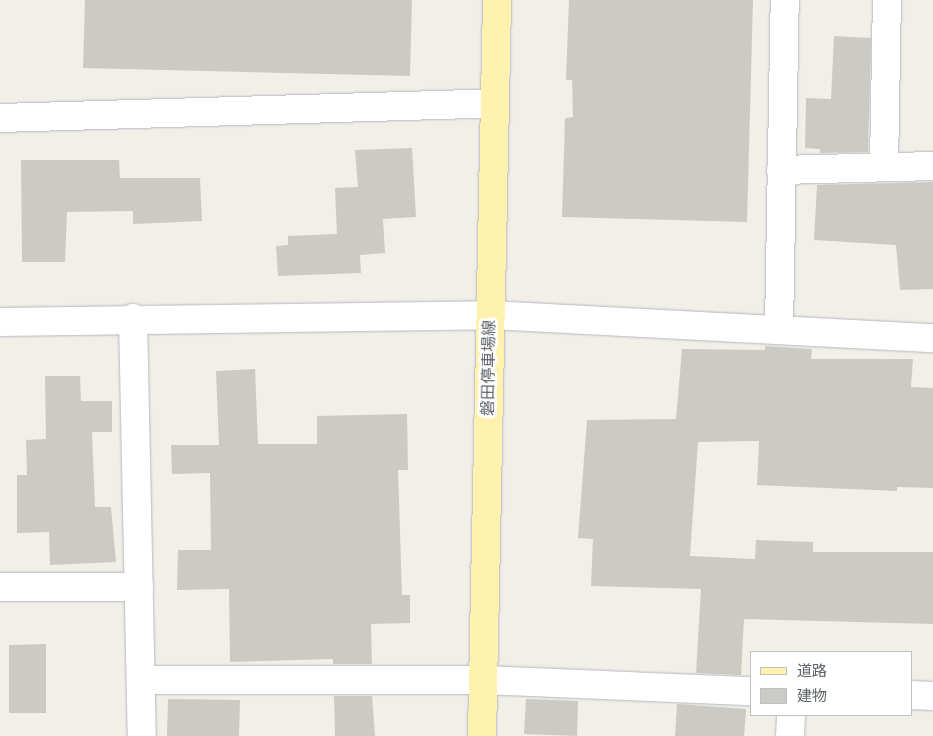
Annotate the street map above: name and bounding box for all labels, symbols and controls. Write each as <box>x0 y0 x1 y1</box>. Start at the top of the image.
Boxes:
street label: 磐田停車場線 <box>479 320 499 416</box>
legend <box>750 651 913 716</box>
text: 道路 <box>797 660 827 681</box>
text: 建物 <box>797 685 827 706</box>

